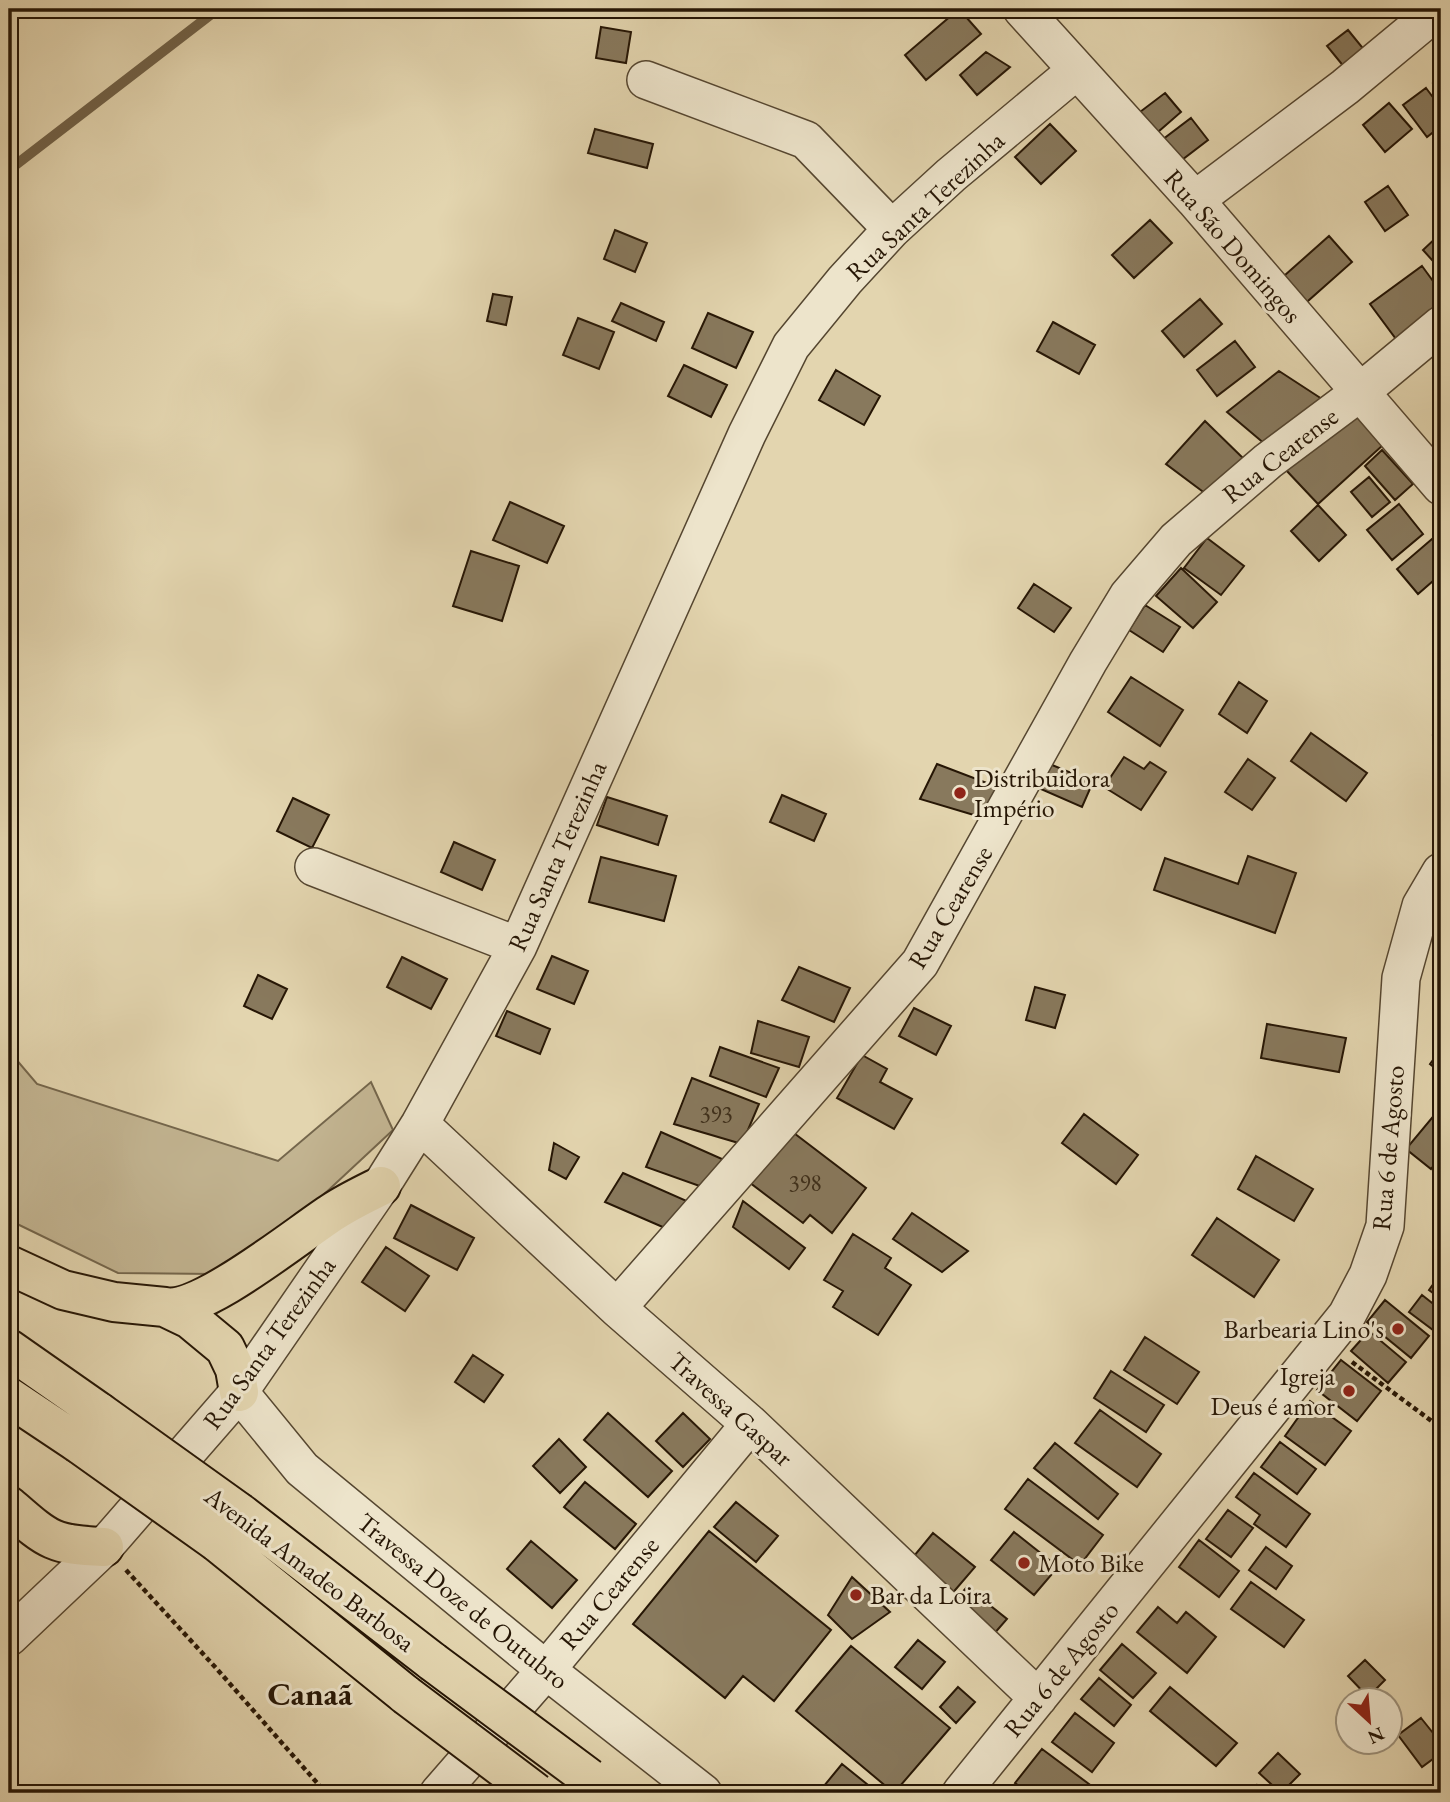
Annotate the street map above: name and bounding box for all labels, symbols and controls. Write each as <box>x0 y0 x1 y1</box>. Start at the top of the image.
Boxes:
street label: Rua Santa Terezinha <box>838 123 1012 288</box>
street label: Rua São Domingos <box>1157 162 1309 330</box>
street label: Rua Cearense <box>1215 399 1345 511</box>
street label: Rua Santa Terezinha <box>500 755 614 957</box>
place label: Distribuidora Império <box>974 761 1111 825</box>
marker: Distribuidora Império <box>952 785 968 801</box>
street label: Rua Cearense <box>900 839 1000 975</box>
street label: Rua 6 de Agosto <box>1364 1064 1412 1232</box>
house number: 393 <box>699 1099 733 1129</box>
house number: 398 <box>788 1168 822 1198</box>
street label: Rua Santa Terezinha <box>195 1250 343 1436</box>
place label: Barbearia Lino's <box>1223 1312 1384 1346</box>
marker: Barbearia Lino's <box>1390 1321 1406 1337</box>
street label: Travessa Gaspar <box>662 1344 801 1474</box>
place label: Igreja Deus é amor <box>1210 1359 1336 1423</box>
marker: Igreja Deus é amor <box>1341 1383 1357 1399</box>
street label: Avenida Amadeo Barbosa <box>197 1478 423 1660</box>
street label: Travessa Doze de Outubro <box>350 1505 576 1697</box>
street label: Rua Cearense <box>552 1529 666 1657</box>
place label: Moto Bike <box>1038 1546 1144 1580</box>
marker: Moto Bike <box>1016 1555 1032 1571</box>
place label: Bar da Loira <box>870 1578 992 1612</box>
marker: Bar da Loira <box>848 1587 864 1603</box>
street label: Rua 6 de Agosto <box>996 1594 1126 1744</box>
district label: Canaã <box>267 1672 353 1715</box>
north arrow <box>1334 1686 1404 1756</box>
text: N <box>1363 1721 1389 1751</box>

